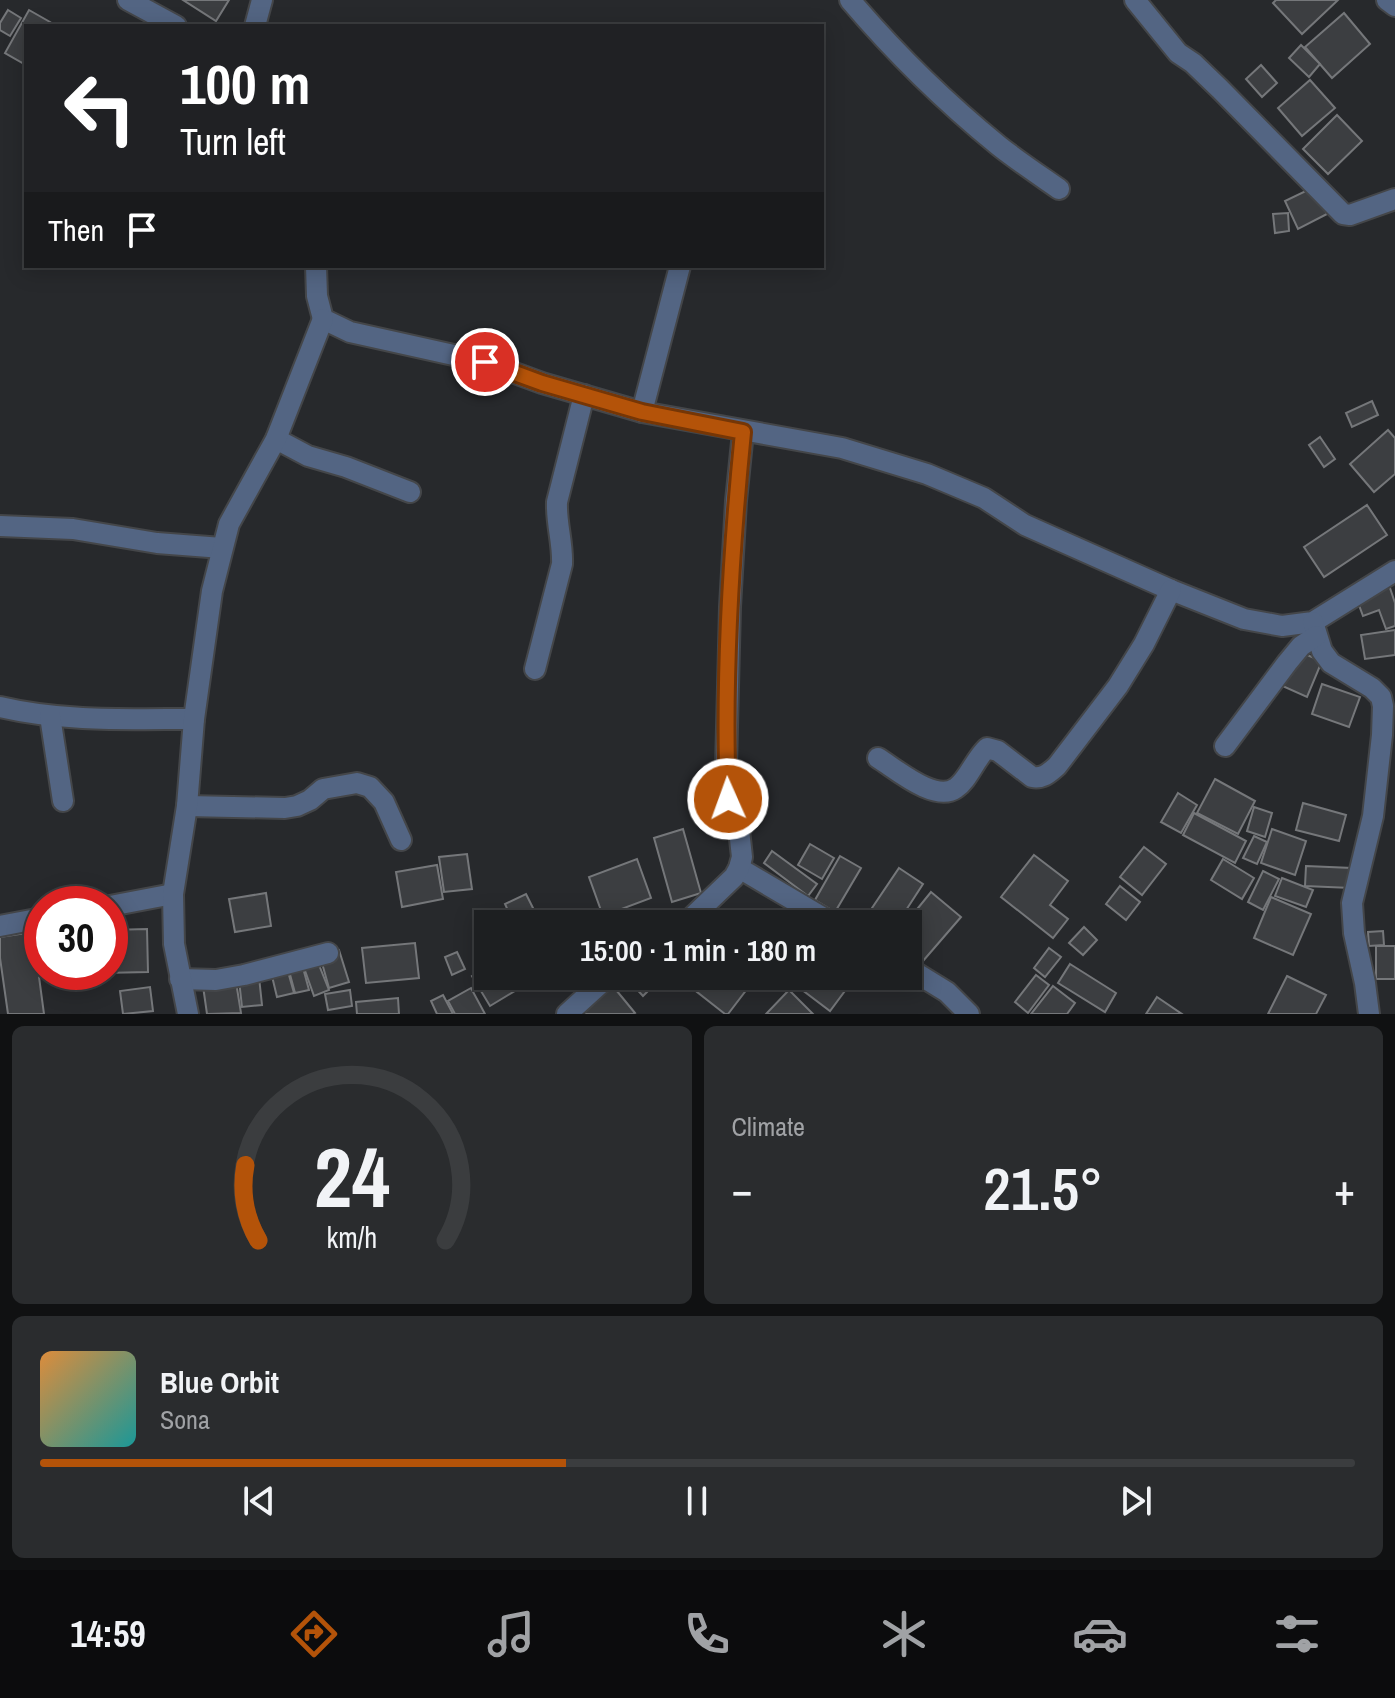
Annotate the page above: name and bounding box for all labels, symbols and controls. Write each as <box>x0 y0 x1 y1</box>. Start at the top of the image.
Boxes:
text: 100 m <box>180 46 310 121</box>
icon: left <box>48 56 152 160</box>
text: Turn left <box>180 118 286 166</box>
icon: arrive <box>120 208 164 252</box>
text: Then <box>48 210 104 250</box>
pin <box>451 328 519 396</box>
icon: arrive <box>463 340 507 384</box>
position arrow <box>686 757 770 841</box>
speed limit sign: 30 <box>24 886 128 990</box>
text: 15:00 · 1 min · 180 m <box>580 930 816 970</box>
text: Climate <box>732 1109 805 1144</box>
text: 24 <box>314 1121 390 1233</box>
text: 21.5° <box>983 1148 1103 1229</box>
text: − <box>732 1159 753 1219</box>
text: + <box>1334 1159 1355 1219</box>
text: km/h <box>326 1218 377 1257</box>
text: Blue Orbit <box>160 1362 279 1402</box>
text: Sona <box>160 1402 210 1437</box>
icon: previous <box>237 1479 281 1523</box>
icon: pause <box>675 1479 719 1523</box>
icon: next <box>1114 1479 1158 1523</box>
icon: directions <box>286 1606 342 1662</box>
icon: music <box>483 1606 539 1662</box>
icon: phone <box>679 1606 735 1662</box>
icon: climate <box>876 1606 932 1662</box>
icon: car <box>1072 1606 1128 1662</box>
icon: filters <box>1269 1606 1325 1662</box>
text: 14:59 <box>70 1610 146 1658</box>

